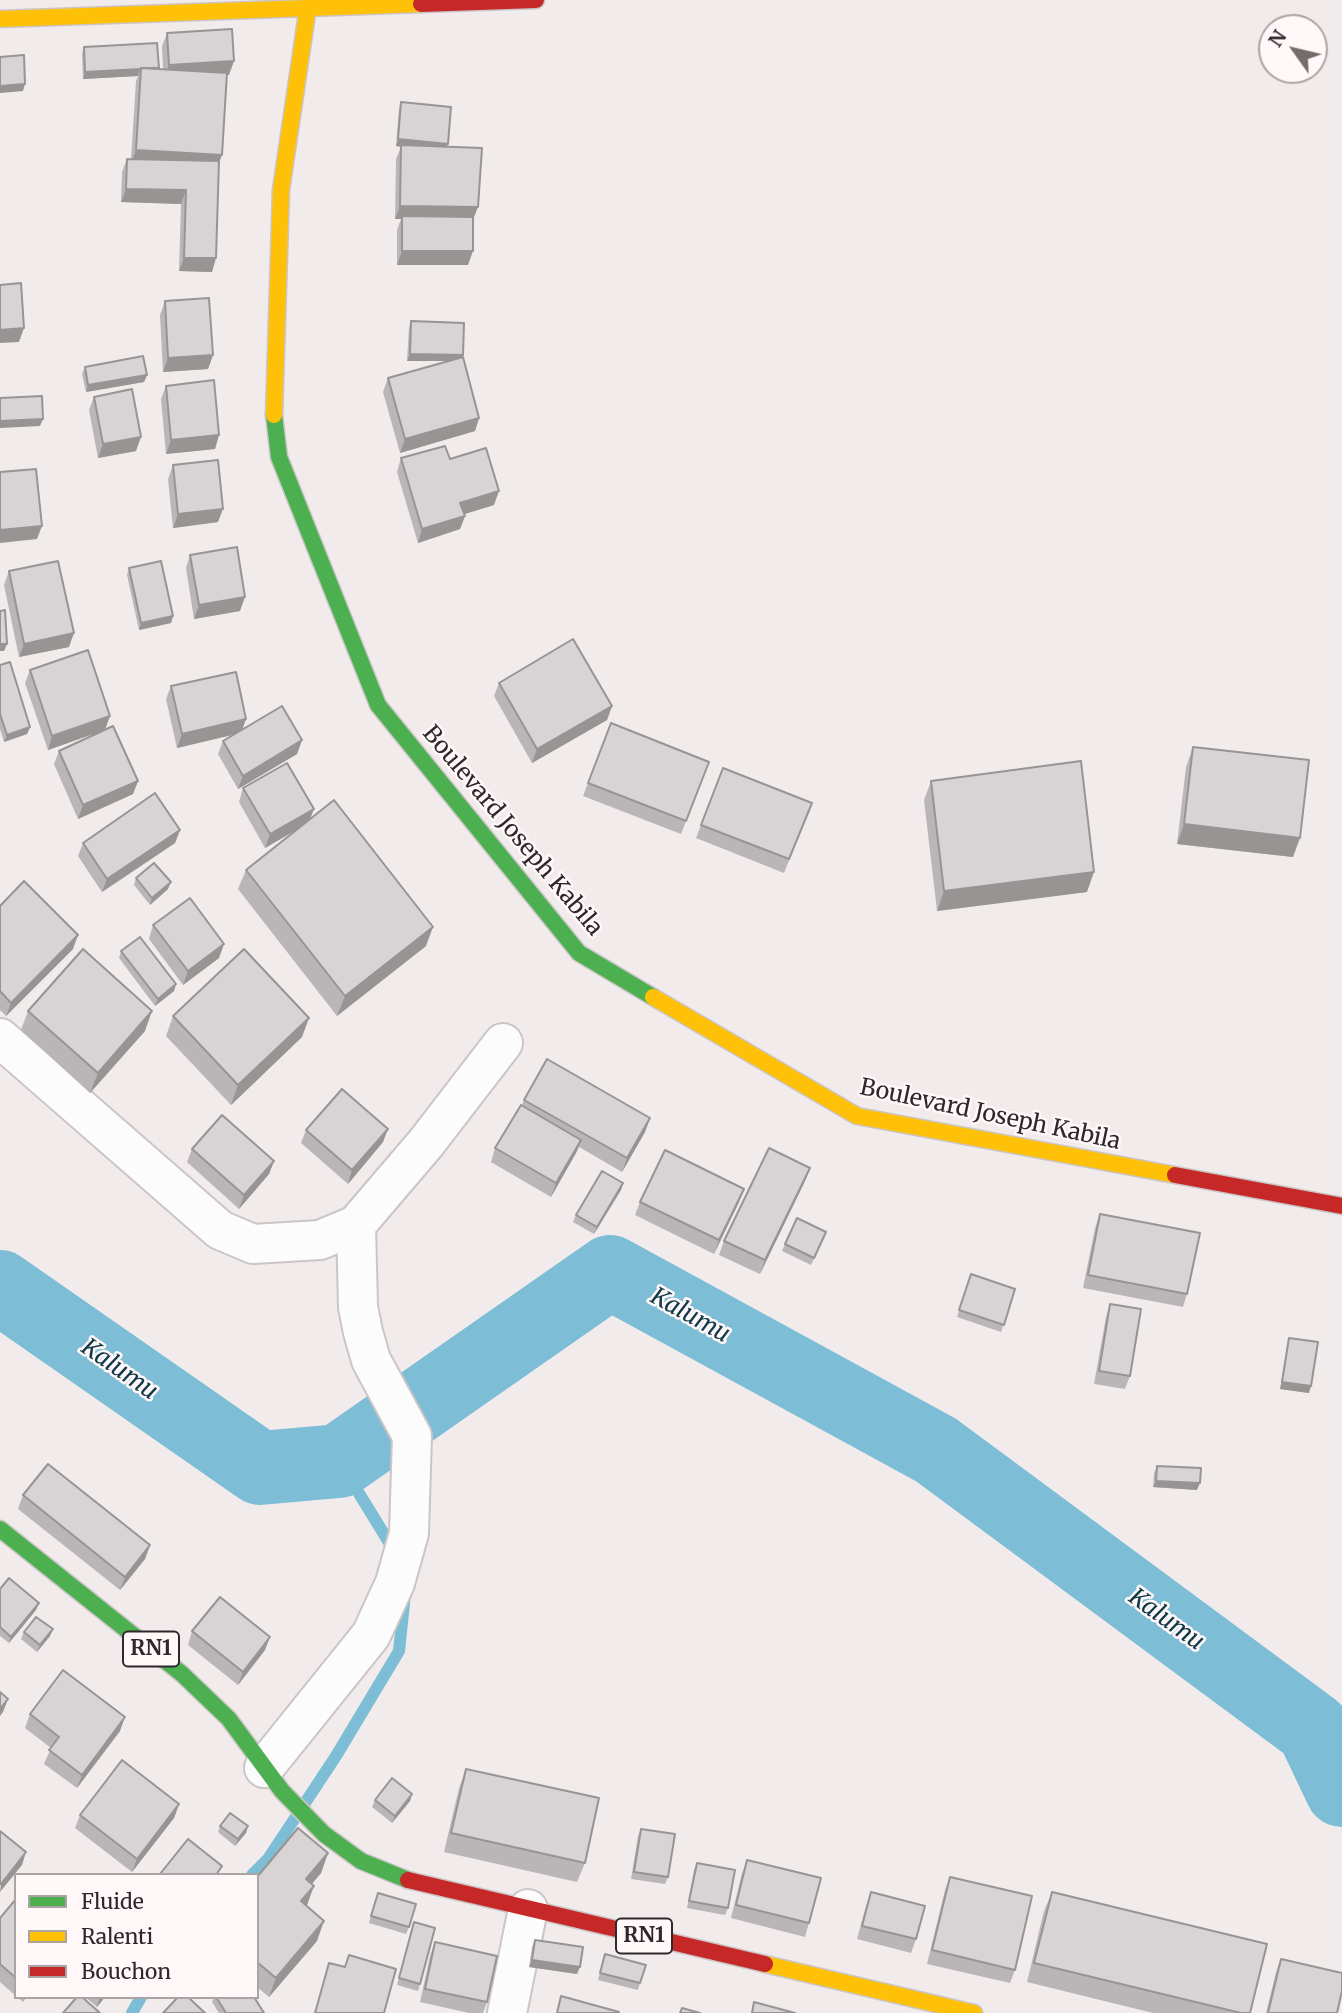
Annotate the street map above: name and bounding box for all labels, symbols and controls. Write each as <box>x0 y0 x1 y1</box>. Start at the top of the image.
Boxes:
north arrow <box>1258 14 1328 84</box>
text: N <box>1263 25 1291 51</box>
street label: Boulevard Joseph Kabila <box>416 720 608 942</box>
street label: Boulevard Joseph Kabila <box>857 1074 1123 1156</box>
water label: Kalumu <box>645 1282 735 1350</box>
water label: Kalumu <box>75 1333 163 1407</box>
water label: Kalumu <box>1123 1583 1209 1657</box>
road number: RN1 <box>123 1632 179 1666</box>
legend <box>14 1873 259 1999</box>
text: Fluide <box>81 1888 144 1915</box>
road number: RN1 <box>616 1918 672 1954</box>
text: Ralenti <box>81 1923 153 1950</box>
text: Bouchon <box>81 1958 171 1985</box>

